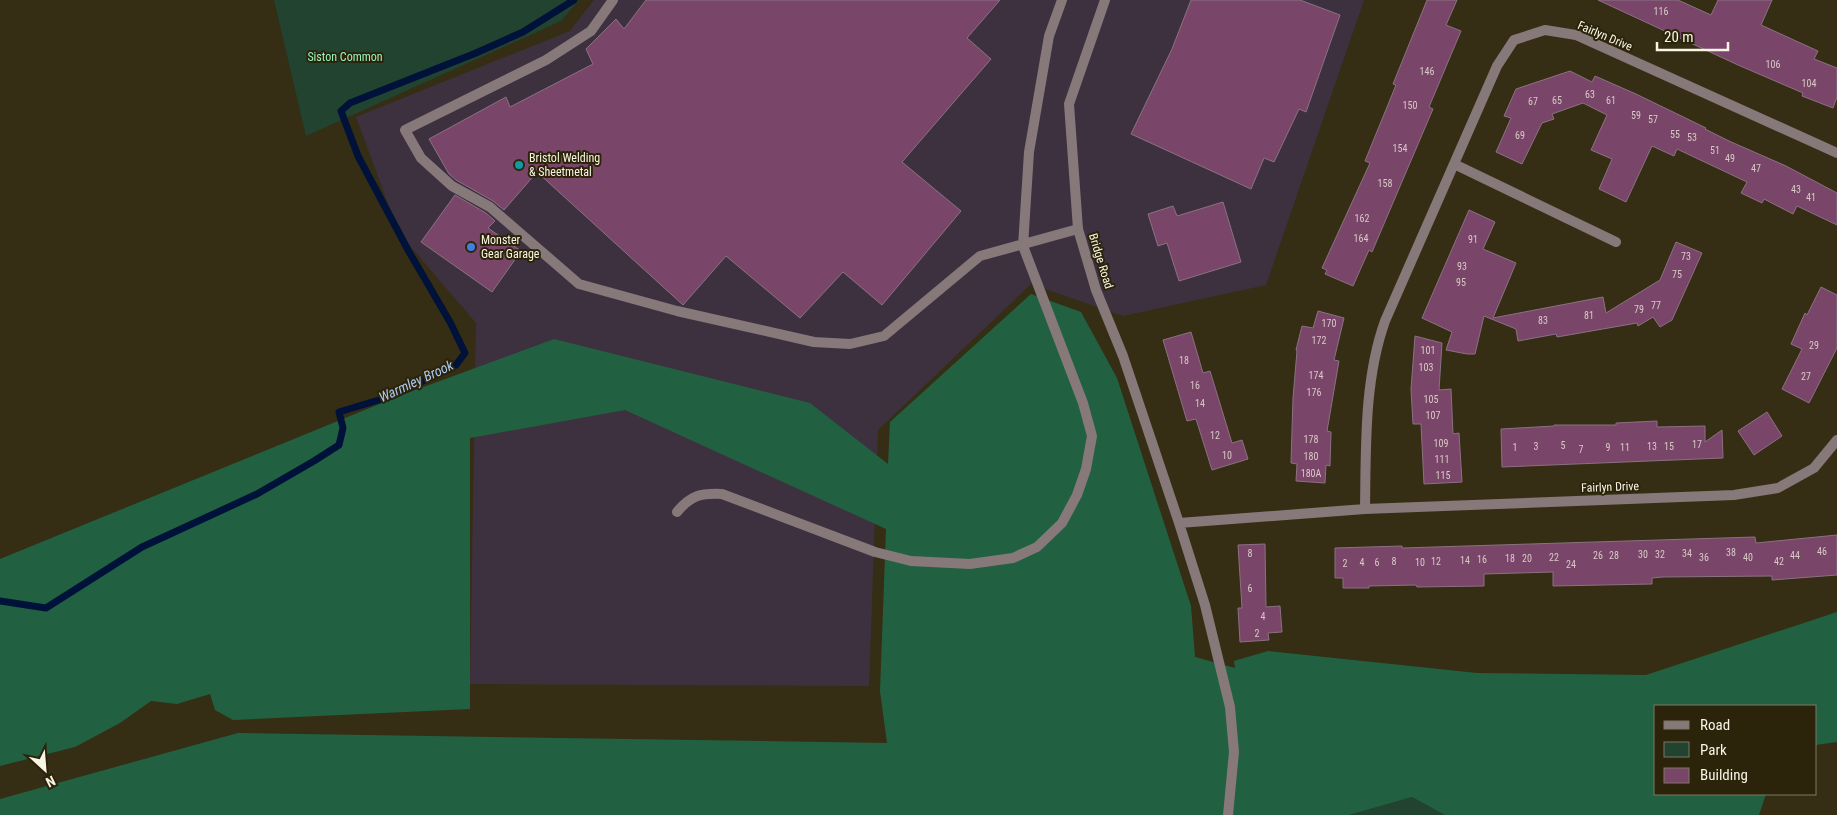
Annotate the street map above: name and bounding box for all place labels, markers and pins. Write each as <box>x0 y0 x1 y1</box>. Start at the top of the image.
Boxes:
place label: Bristol Welding & Sheetmetal <box>529 151 600 179</box>
marker: Bristol Welding & Sheetmetal <box>513 159 525 171</box>
place label: Monster Gear Garage <box>481 233 540 261</box>
marker: Monster Gear Garage <box>465 241 477 253</box>

